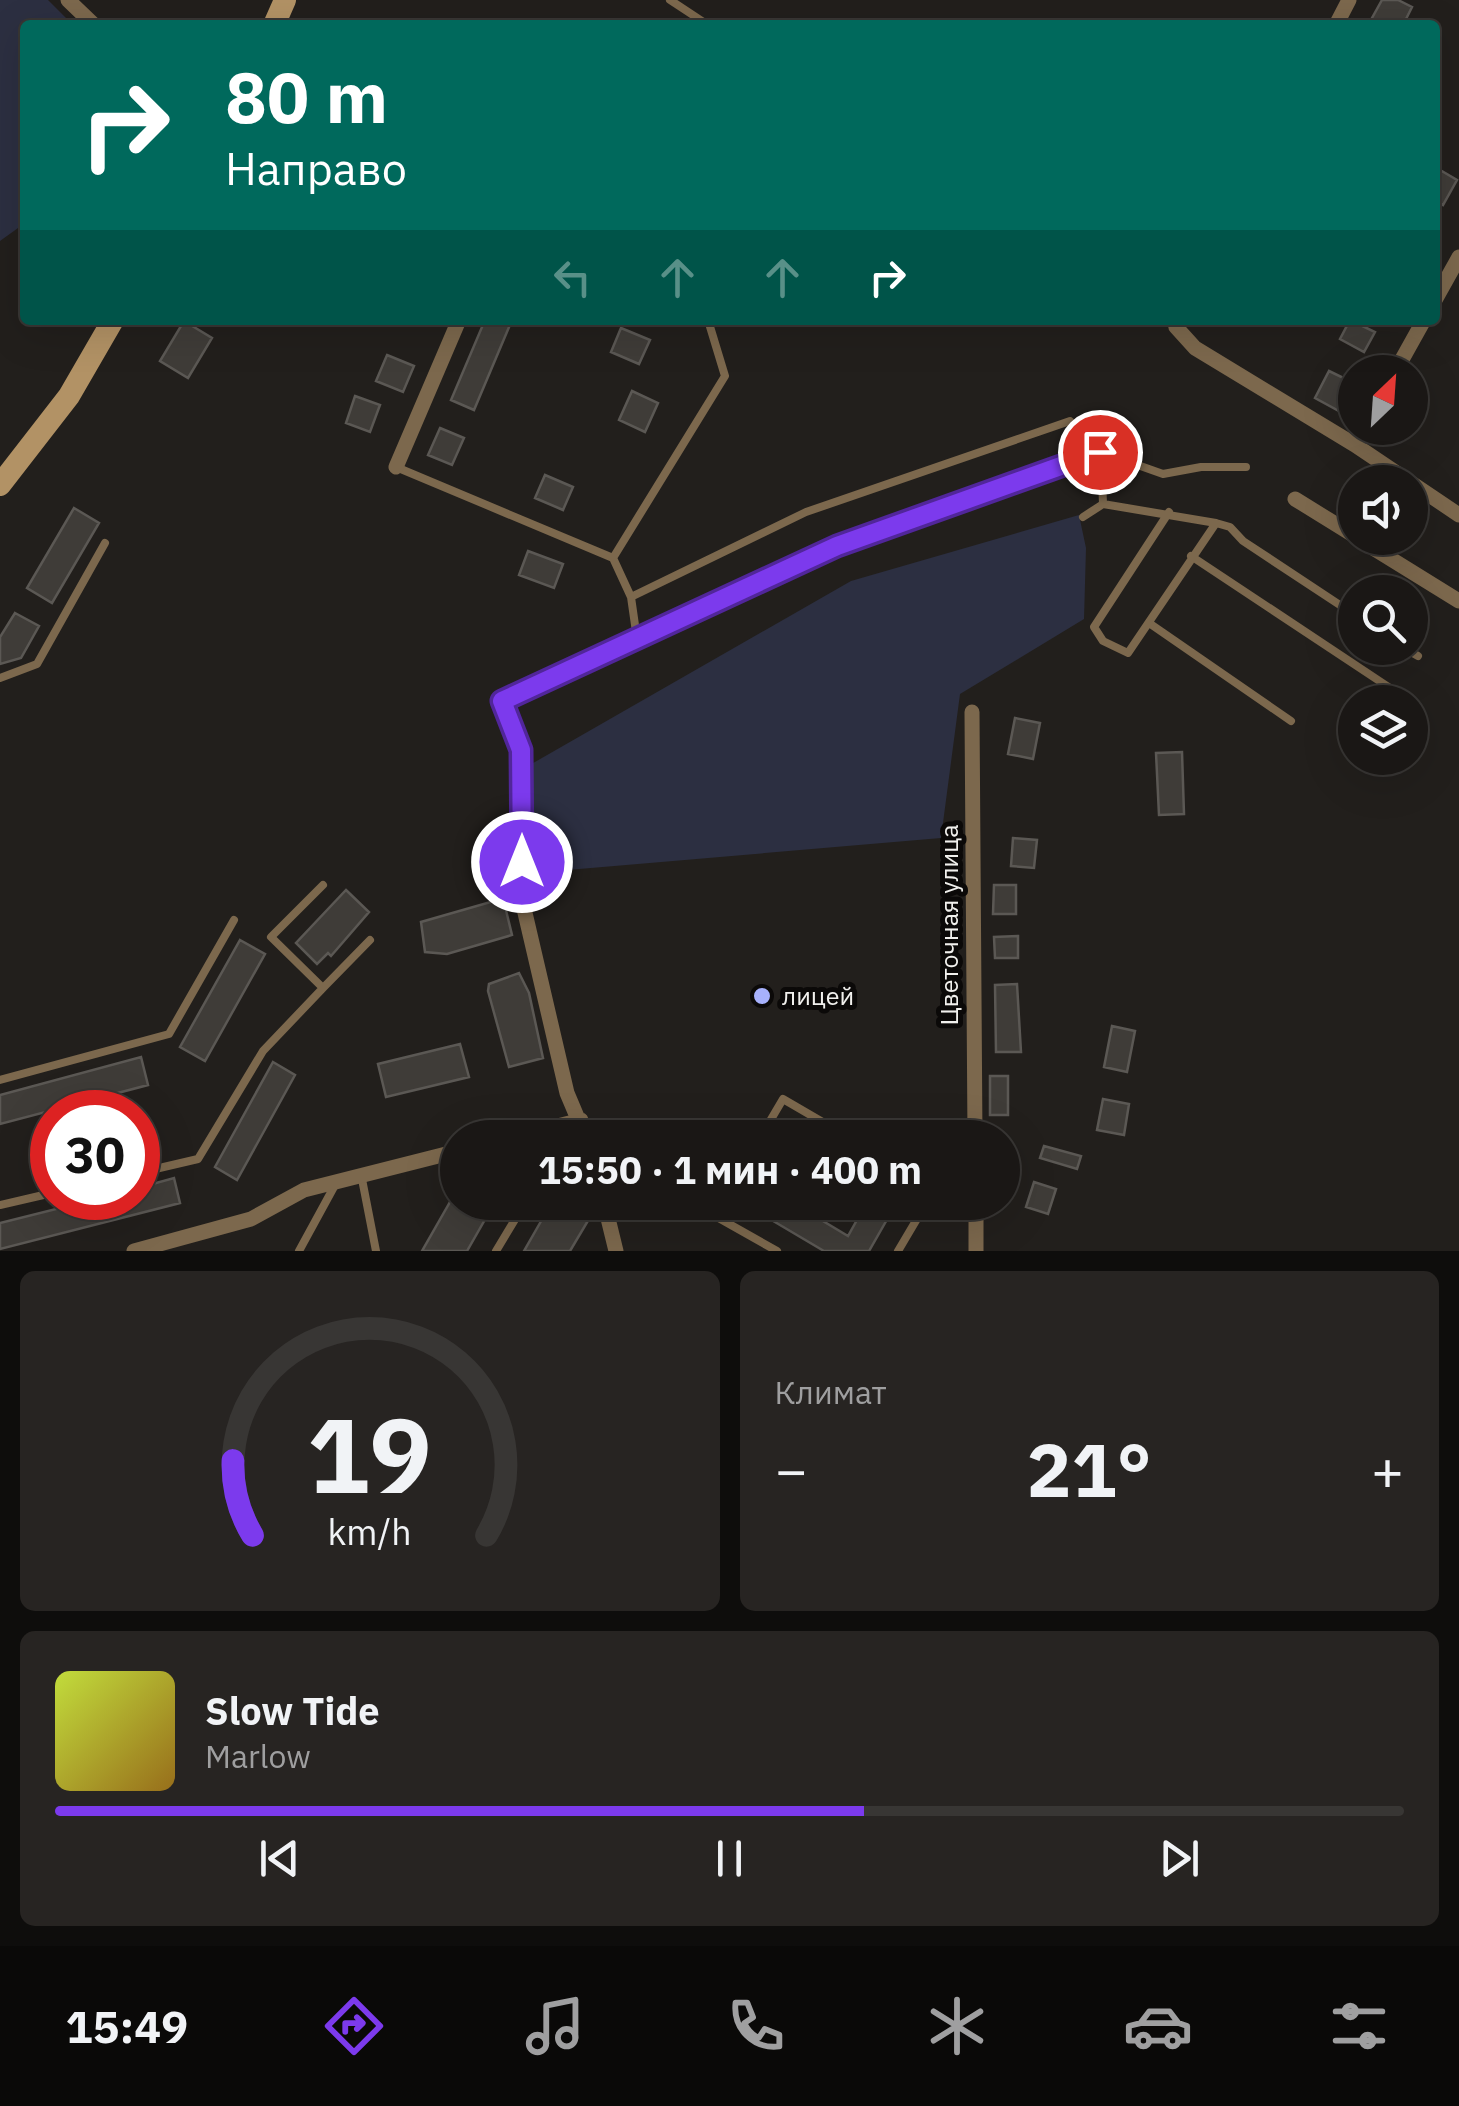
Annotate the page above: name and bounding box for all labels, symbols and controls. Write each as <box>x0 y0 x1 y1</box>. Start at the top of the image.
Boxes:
text: 80 m <box>225 51 388 142</box>
icon: right <box>60 60 190 190</box>
text: Направо <box>225 139 407 197</box>
icon: left <box>545 250 600 305</box>
icon: ahead <box>650 250 705 305</box>
icon: ahead <box>755 250 810 305</box>
icon: right <box>860 250 915 305</box>
north arrow <box>1338 355 1428 445</box>
map controls <box>1338 355 1428 775</box>
pin <box>1058 410 1143 495</box>
icon: arrive <box>1073 425 1128 480</box>
button: sound <box>1338 465 1428 555</box>
button: search <box>1338 575 1428 665</box>
button: layers <box>1338 685 1428 775</box>
position arrow <box>470 810 574 914</box>
street label: Цветочная улица <box>932 824 965 1026</box>
place label: лицей <box>782 979 854 1012</box>
marker: лицей <box>751 985 773 1007</box>
speed limit sign: 30 <box>30 1090 160 1220</box>
text: 15:50 · 1 мин · 400 m <box>538 1145 922 1194</box>
text: Климат <box>775 1371 887 1413</box>
text: 19 <box>307 1386 432 1522</box>
text: 21° <box>1027 1420 1152 1518</box>
text: − <box>775 1434 808 1505</box>
text: + <box>1371 1434 1404 1505</box>
text: km/h <box>328 1508 412 1555</box>
text: Slow Tide <box>205 1686 380 1735</box>
text: Marlow <box>205 1735 311 1777</box>
icon: previous <box>252 1831 307 1886</box>
icon: pause <box>702 1831 757 1886</box>
icon: next <box>1152 1831 1207 1886</box>
icon: directions <box>319 1991 389 2061</box>
icon: music <box>520 1991 590 2061</box>
icon: phone <box>721 1991 791 2061</box>
icon: climate <box>922 1991 992 2061</box>
icon: car <box>1123 1991 1193 2061</box>
icon: filters <box>1324 1991 1394 2061</box>
text: 15:49 <box>65 1997 188 2055</box>

